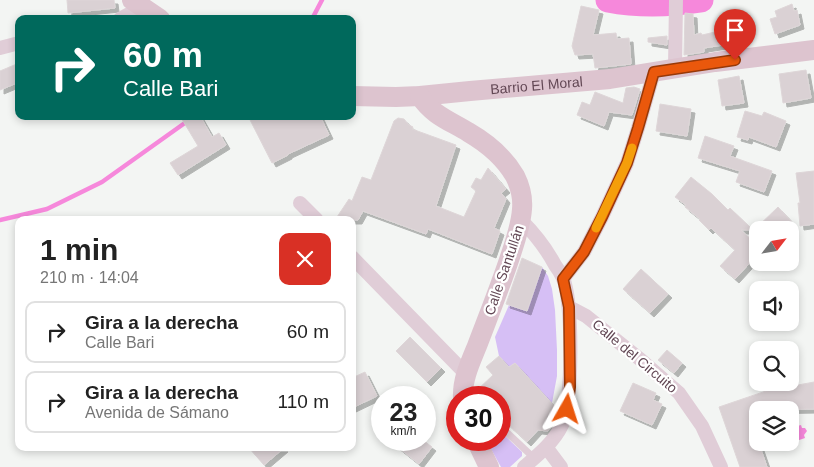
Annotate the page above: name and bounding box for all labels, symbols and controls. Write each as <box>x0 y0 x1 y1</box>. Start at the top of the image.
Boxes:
pin <box>714 9 756 60</box>
icon: arrive <box>721 16 749 44</box>
icon: right <box>40 35 105 100</box>
text: 60 m <box>123 35 203 74</box>
street label: Barrio El Moral <box>490 73 583 97</box>
text: Calle Bari <box>123 76 218 101</box>
north arrow <box>749 221 799 271</box>
map controls <box>749 221 799 451</box>
street label: Calle Santullán <box>481 223 527 317</box>
text: 1 min <box>40 233 118 266</box>
button: close <box>279 233 331 285</box>
text: 210 m · 14:04 <box>40 269 139 286</box>
button: sound <box>749 281 799 331</box>
text: Gira a la derecha <box>85 312 238 333</box>
street label: Calle del Circuito <box>589 316 681 396</box>
icon: right <box>42 318 70 346</box>
text: 60 m <box>287 321 329 342</box>
text: Calle Bari <box>85 334 154 351</box>
button: search <box>749 341 799 391</box>
text: Gira a la derecha <box>85 382 238 403</box>
position arrow <box>540 382 592 434</box>
speed limit sign: 30 <box>446 386 511 451</box>
icon: right <box>42 388 70 416</box>
text: 110 m <box>278 391 329 412</box>
text: 23 <box>390 398 417 426</box>
button: layers <box>749 401 799 451</box>
text: Avenida de Sámano <box>85 404 229 421</box>
text: km/h <box>390 424 417 438</box>

